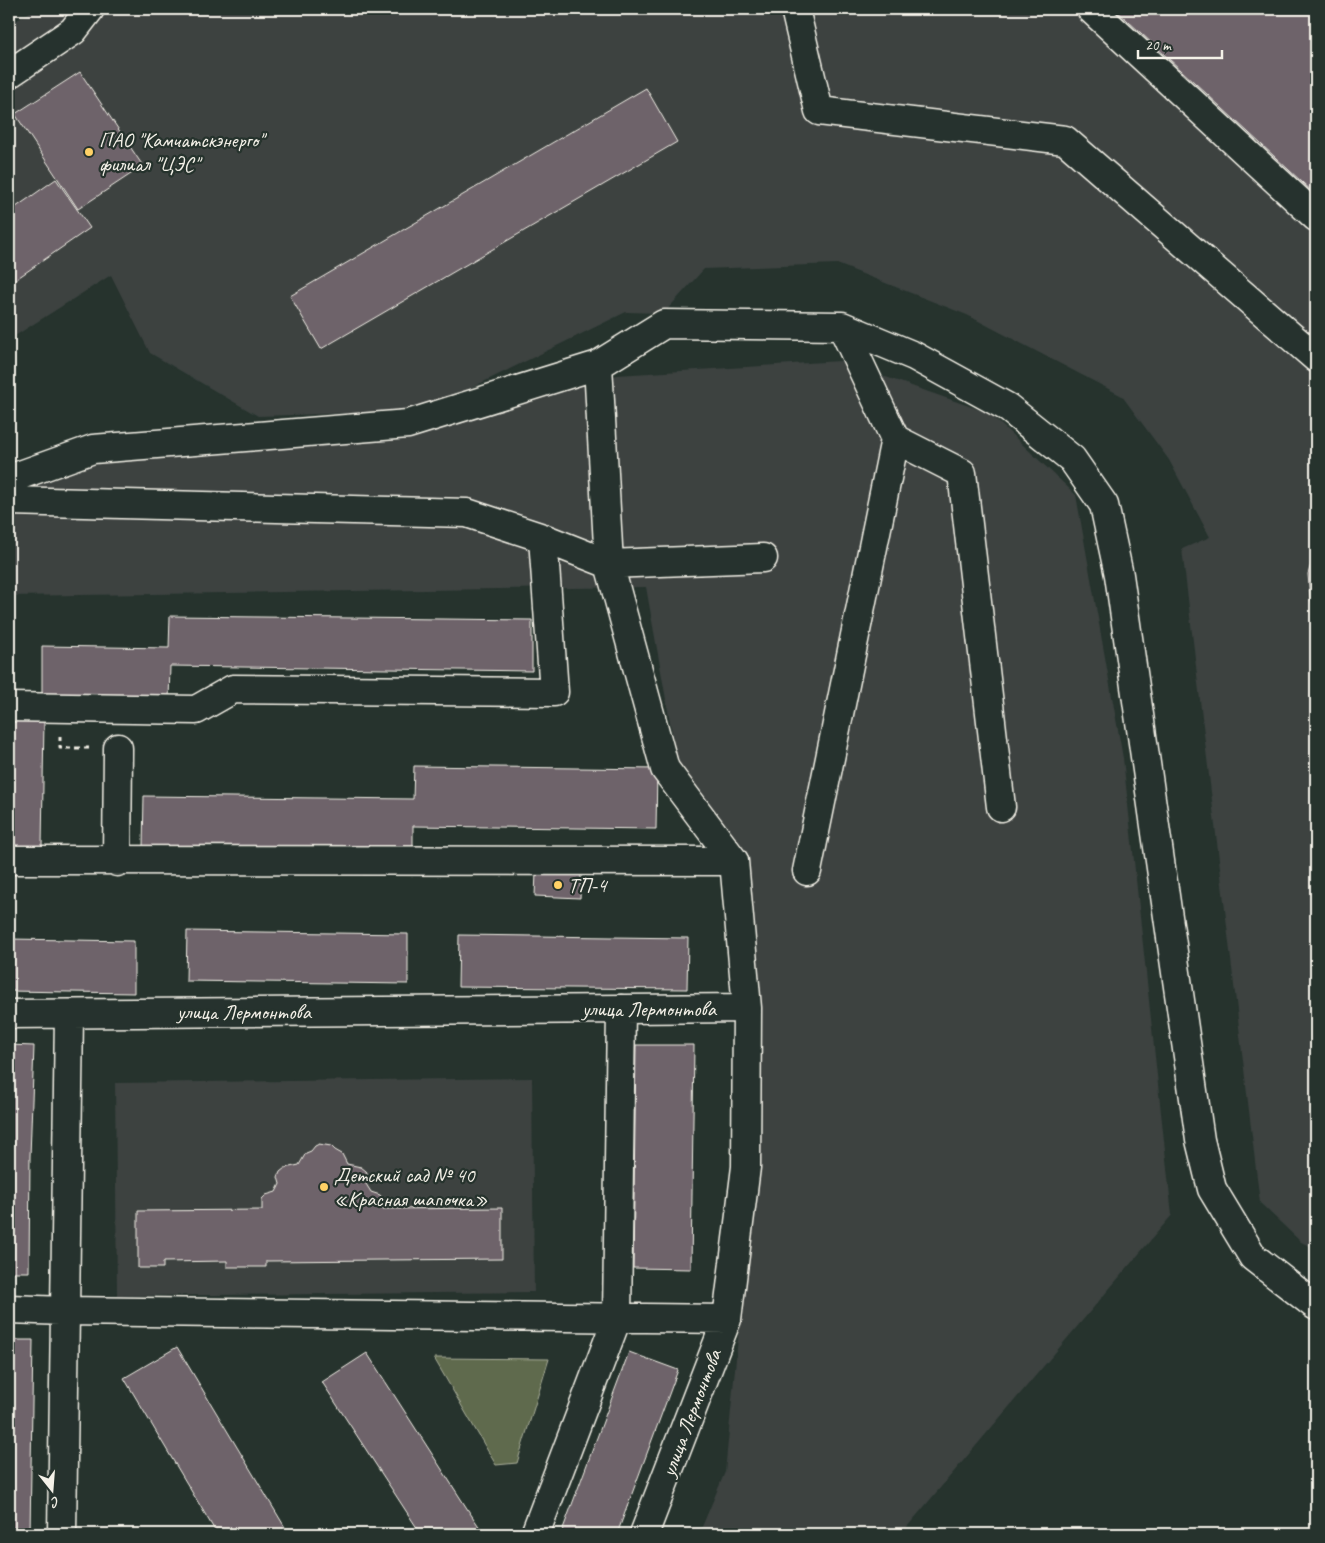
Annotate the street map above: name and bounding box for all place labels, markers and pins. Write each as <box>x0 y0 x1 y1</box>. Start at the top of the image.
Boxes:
place label: ПАО "Камчатскэнерго" филиал "ЦЭС" <box>99 127 267 177</box>
marker: ПАО "Камчатскэнерго" филиал "ЦЭС" <box>83 146 95 158</box>
place label: ТП-4 <box>568 872 609 898</box>
marker: ТП-4 <box>552 879 564 891</box>
place label: Детский сад № 40 «Красная шапочка» <box>334 1162 488 1212</box>
marker: Детский сад № 40 «Красная шапочка» <box>318 1181 330 1193</box>

